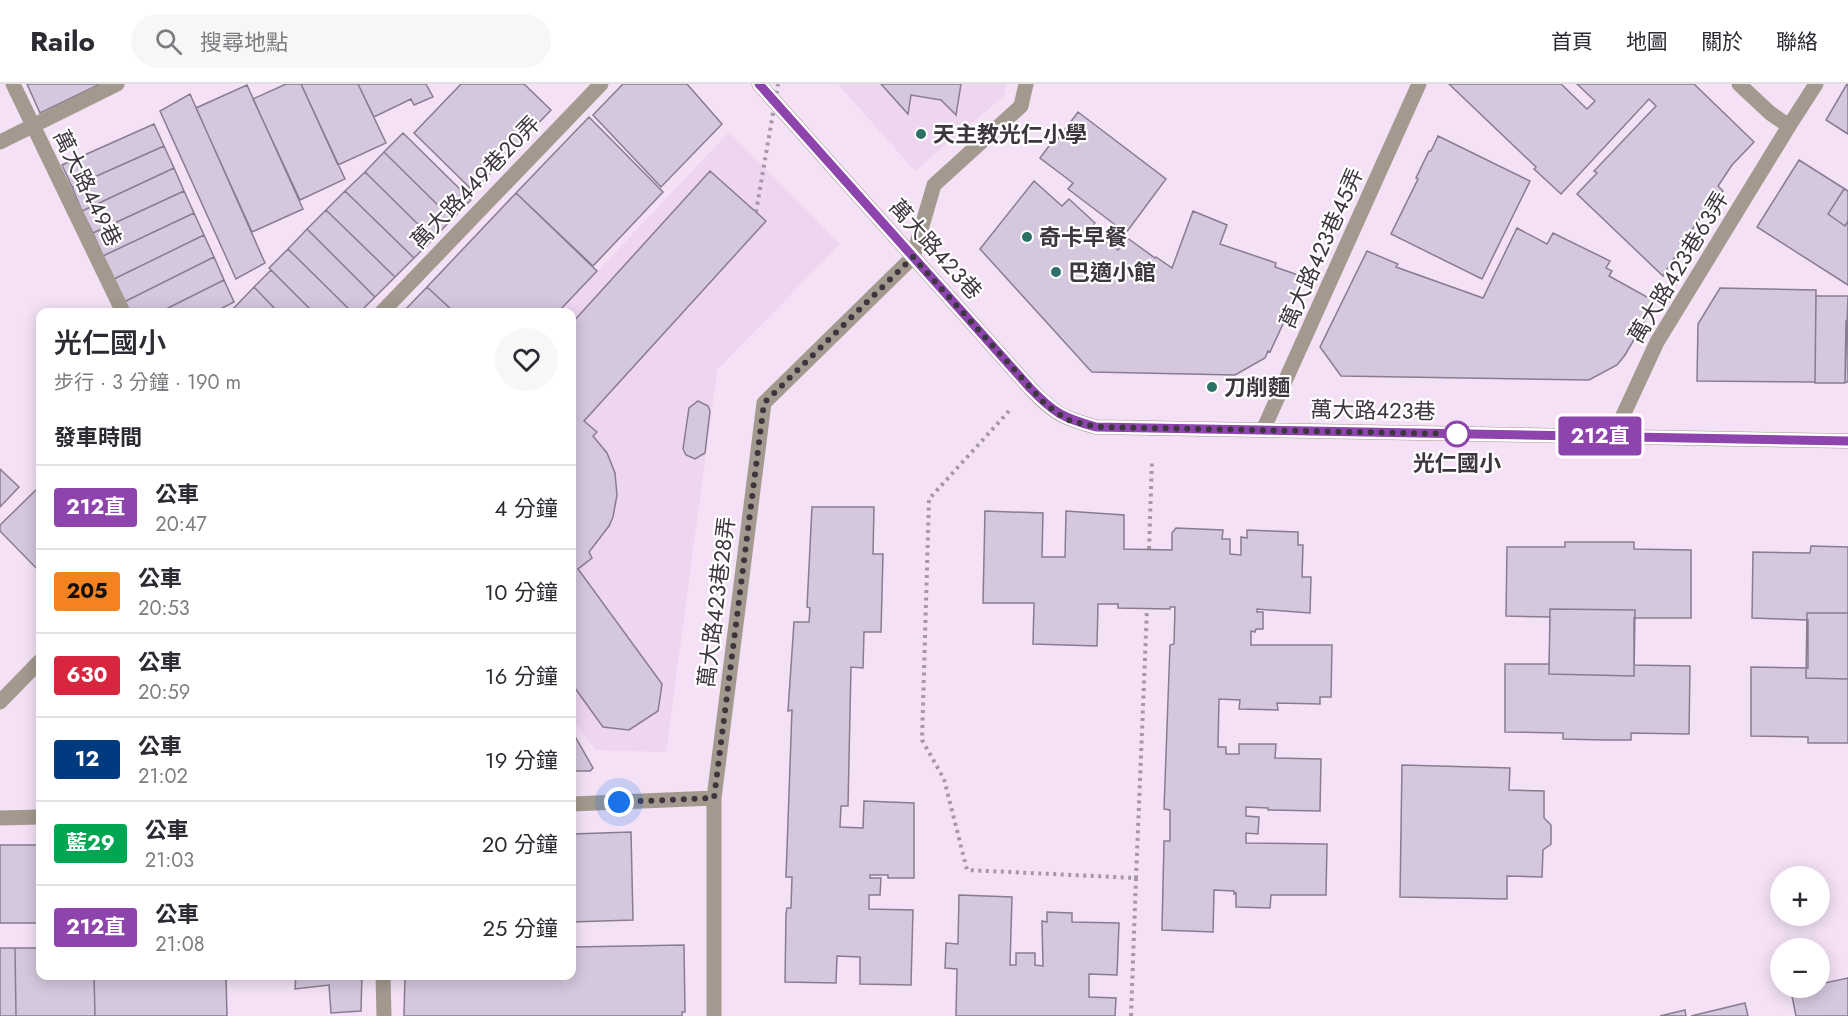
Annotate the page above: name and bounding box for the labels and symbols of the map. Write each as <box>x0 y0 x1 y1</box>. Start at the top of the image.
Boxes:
street label: 萬大路449巷20弄 <box>403 108 547 256</box>
place label: 天主教光仁小學 <box>933 118 1087 150</box>
street label: 萬大路449巷 <box>46 124 130 252</box>
marker: 天主教光仁小學 <box>914 127 928 141</box>
street label: 萬大路423巷45弄 <box>1271 163 1371 333</box>
street label: 萬大路423巷63弄 <box>1620 185 1736 349</box>
street label: 萬大路423巷 <box>882 192 990 306</box>
place label: 奇卡早餐 <box>1039 221 1127 253</box>
marker: 奇卡早餐 <box>1020 230 1034 244</box>
place label: 巴適小館 <box>1068 256 1156 288</box>
marker: 巴適小館 <box>1049 265 1063 279</box>
place label: 刀削麵 <box>1224 371 1290 403</box>
marker: 刀削麵 <box>1205 380 1219 394</box>
street label: 萬大路423巷 <box>1310 393 1436 427</box>
line badge: 212直 <box>1558 416 1642 456</box>
marker: 光仁國小 <box>1444 421 1470 447</box>
place label: 光仁國小 <box>1413 447 1501 479</box>
street label: 萬大路423巷28弄 <box>690 515 742 689</box>
your location <box>604 787 634 817</box>

